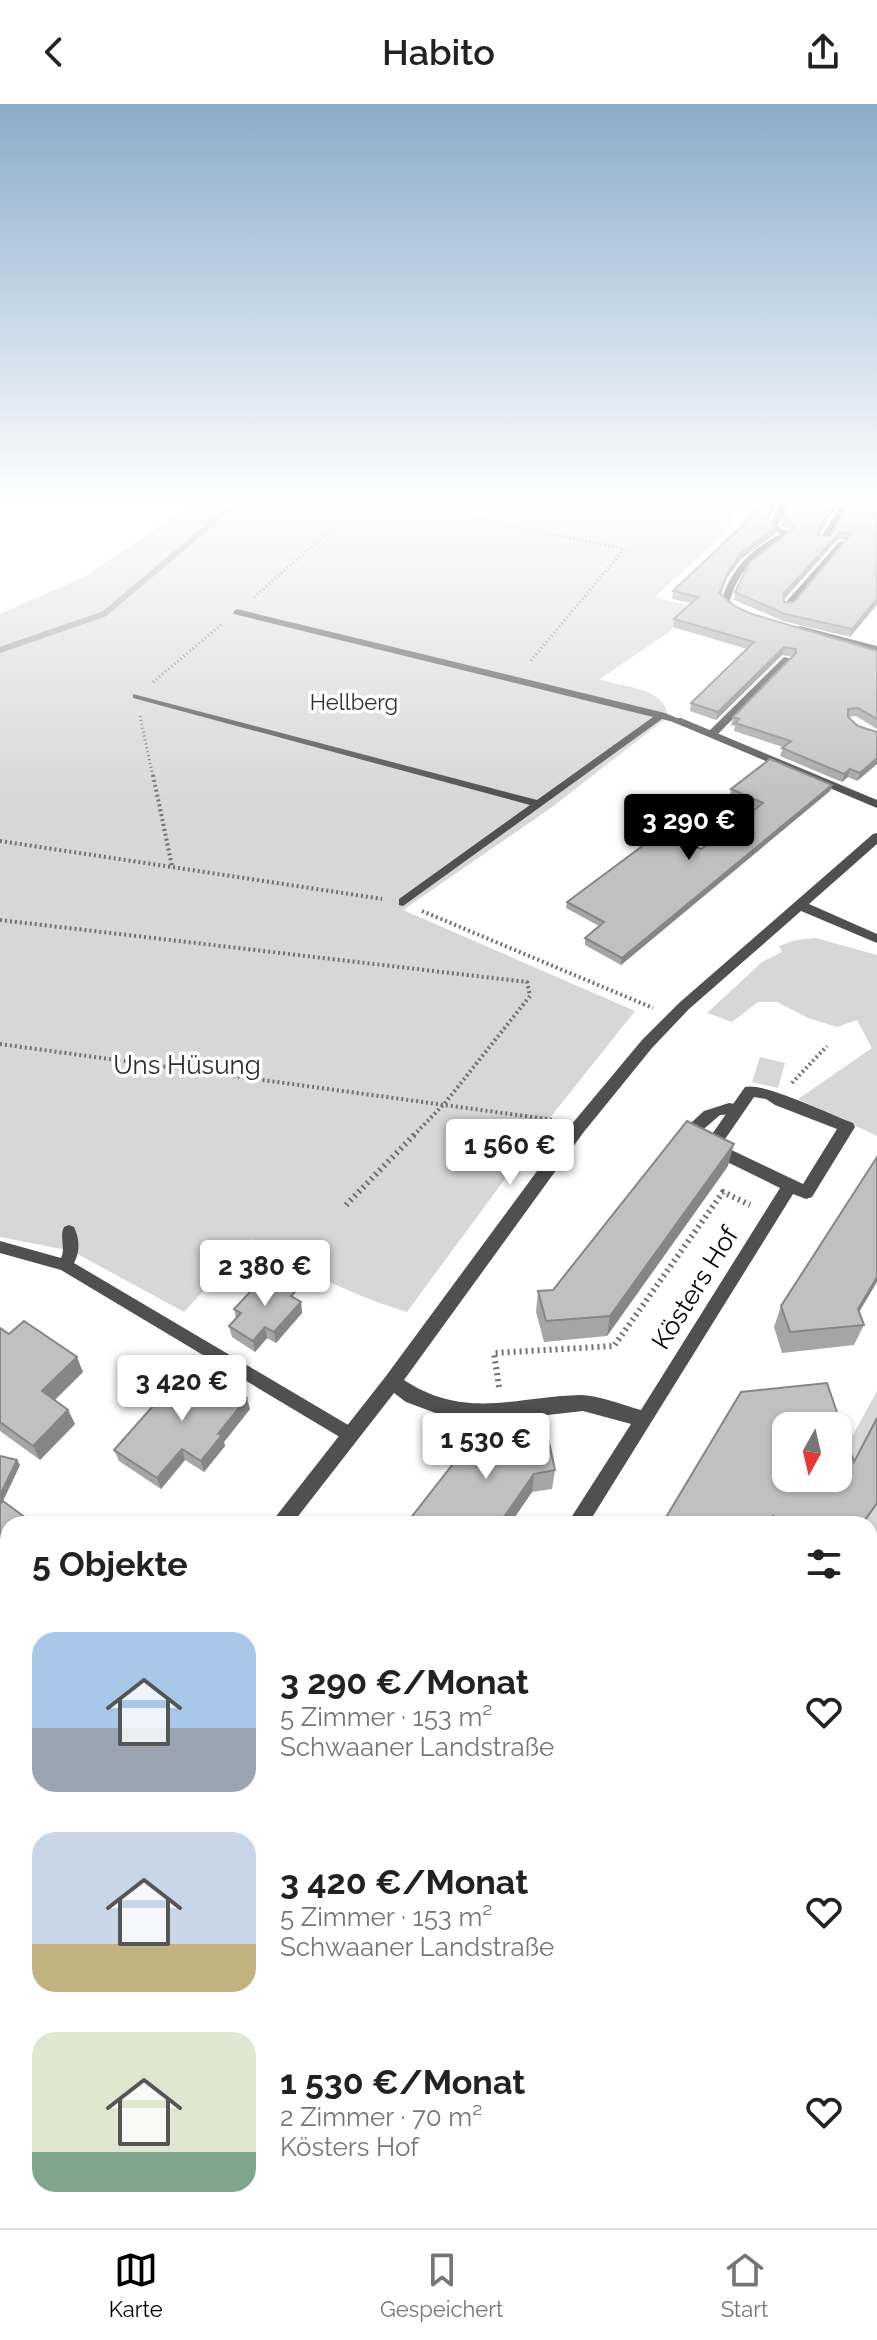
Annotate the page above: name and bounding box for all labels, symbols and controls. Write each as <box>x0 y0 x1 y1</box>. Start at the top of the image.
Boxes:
icon: back <box>32 30 76 74</box>
icon: share <box>801 30 845 74</box>
text: Habito <box>382 31 495 73</box>
park label: Hellberg <box>310 689 398 715</box>
pin: 3 290 € <box>615 794 763 862</box>
text: 3 290 € <box>642 805 736 835</box>
park label: Uns Hüsung <box>113 1050 261 1080</box>
pin: 1 560 € <box>436 1119 584 1187</box>
text: 1 560 € <box>464 1130 556 1160</box>
street label: Kösters Hof <box>646 1220 745 1355</box>
pin: 2 380 € <box>191 1240 339 1308</box>
text: 2 380 € <box>218 1251 312 1281</box>
pin: 3 420 € <box>108 1355 256 1423</box>
text: 3 420 € <box>135 1366 229 1396</box>
north arrow <box>772 1412 852 1492</box>
map controls <box>772 1412 852 1492</box>
pin: 1 530 € <box>412 1413 560 1481</box>
text: 1 530 € <box>441 1424 531 1454</box>
icon: filters <box>802 1542 846 1586</box>
text: 5 Objekte <box>32 1544 188 1584</box>
text: 3 290 €/Monat <box>280 1662 529 1702</box>
icon: home <box>96 1664 192 1760</box>
icon: heart <box>802 1690 846 1734</box>
text: 5 Zimmer · 153 m² <box>280 1702 492 1732</box>
text: Schwaaner Landstraße <box>280 1732 554 1762</box>
text: 3 420 €/Monat <box>280 1862 528 1902</box>
icon: home <box>96 1864 192 1960</box>
icon: heart <box>802 1890 846 1934</box>
text: 5 Zimmer · 153 m² <box>280 1902 492 1932</box>
text: Schwaaner Landstraße <box>280 1932 554 1962</box>
text: 1 530 €/Monat <box>280 2062 525 2102</box>
icon: home <box>96 2064 192 2160</box>
icon: heart <box>802 2090 846 2134</box>
text: 2 Zimmer · 70 m² <box>280 2102 482 2132</box>
text: Kösters Hof <box>280 2132 419 2162</box>
tab: Karte <box>109 2248 163 2322</box>
tab: Gespeichert <box>380 2248 503 2322</box>
tab: Start <box>721 2248 768 2322</box>

